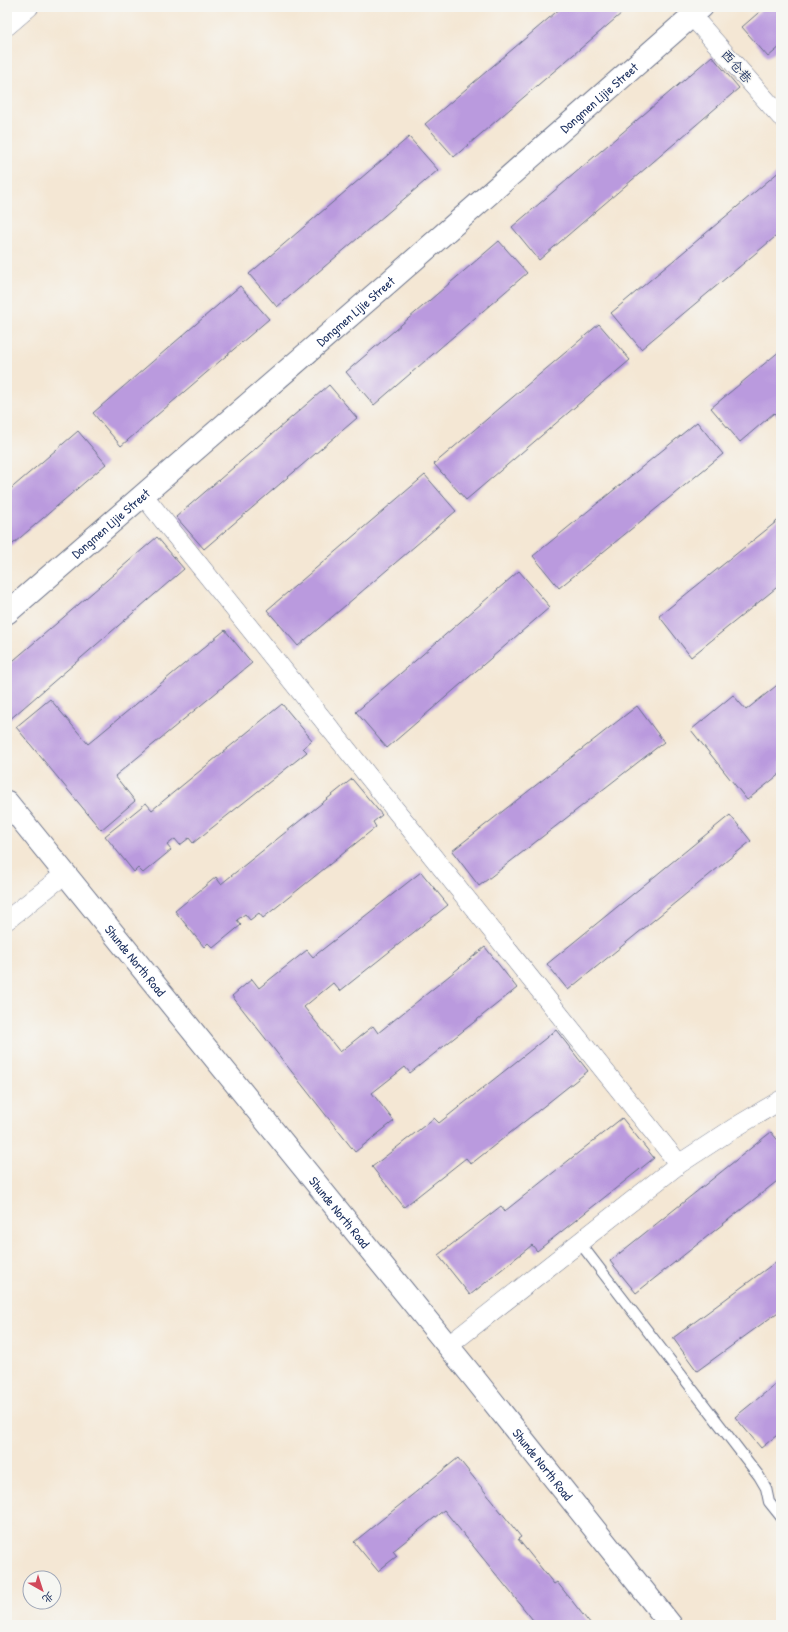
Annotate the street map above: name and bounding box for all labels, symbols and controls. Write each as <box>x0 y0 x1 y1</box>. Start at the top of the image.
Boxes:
street label: 西仓巷 <box>717 45 757 87</box>
street label: Dongmen Lijie Street <box>556 58 642 137</box>
street label: Dongmen Lijie Street <box>312 272 399 350</box>
street label: Dongmen Lijie Street <box>67 484 154 562</box>
street label: Shunde North Road <box>101 921 170 1000</box>
street label: Shunde North Road <box>305 1173 374 1252</box>
street label: Shunde North Road <box>509 1425 577 1504</box>
north arrow <box>22 1570 62 1610</box>
text: 北 <box>40 1589 57 1607</box>

